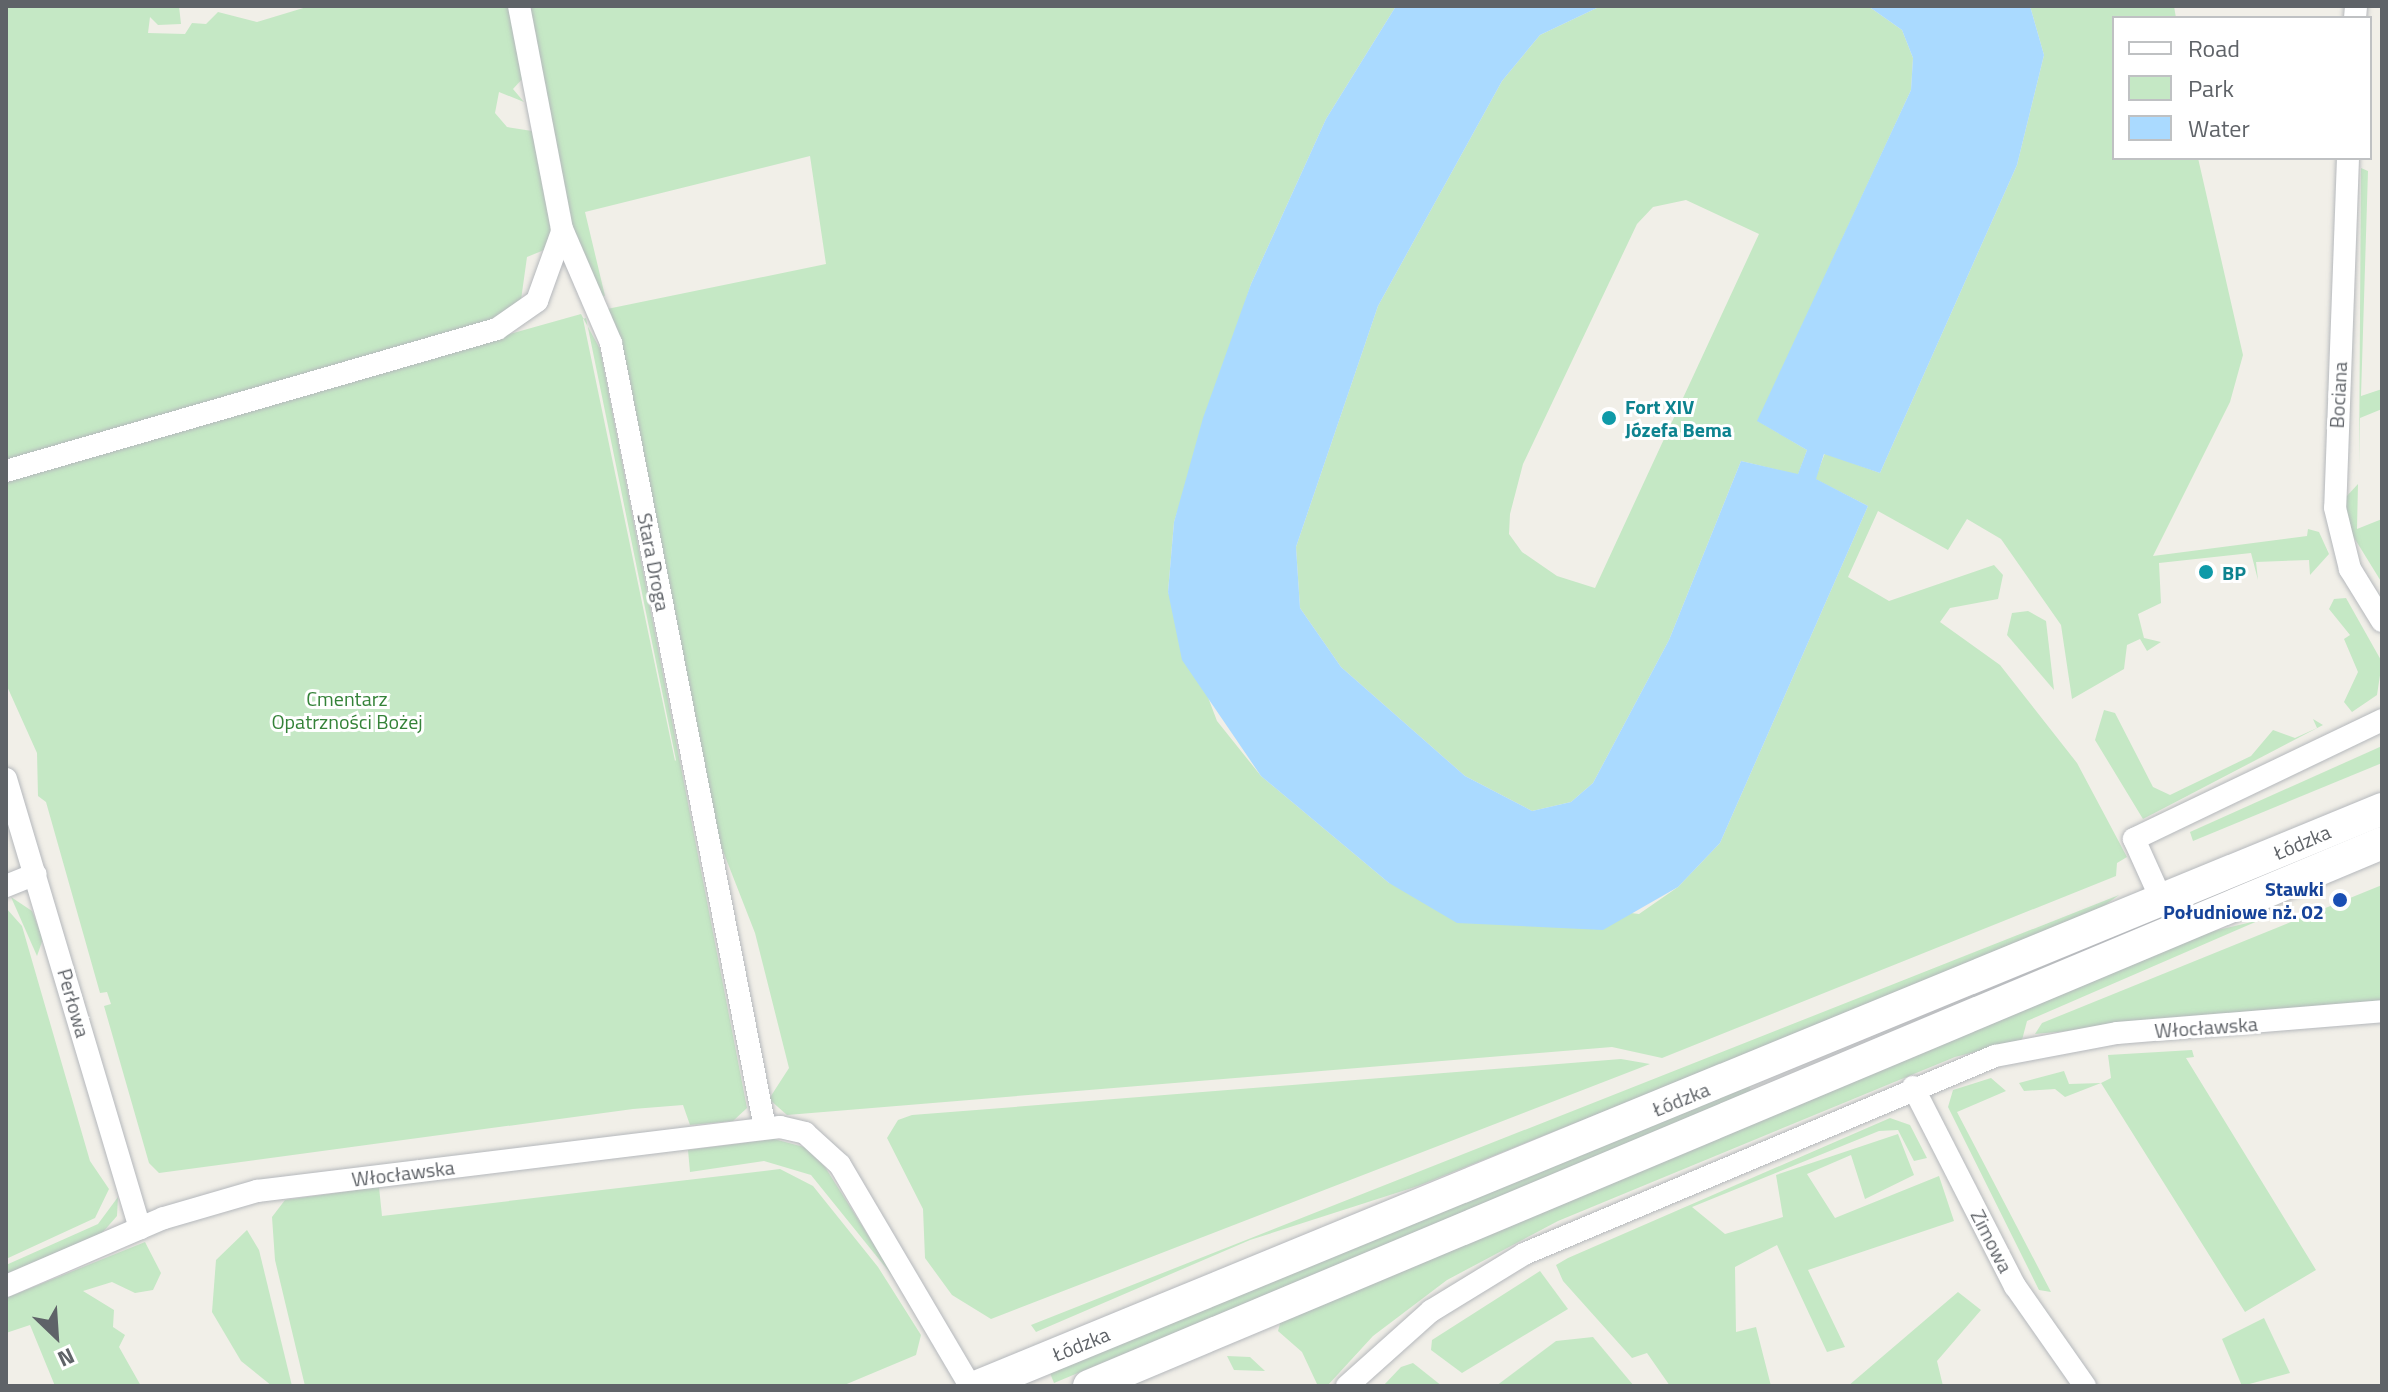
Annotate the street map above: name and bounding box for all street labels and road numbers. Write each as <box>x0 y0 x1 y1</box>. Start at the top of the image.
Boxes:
street label: Bociana <box>2324 361 2352 429</box>
street label: Stara Droga <box>633 511 675 613</box>
street label: Łódzka <box>2270 819 2334 865</box>
street label: Perłowa <box>53 966 95 1040</box>
street label: Włocławska <box>2154 1011 2258 1043</box>
street label: Łódzka <box>1649 1077 1713 1121</box>
street label: Włocławska <box>350 1155 456 1191</box>
street label: Zimowa <box>1966 1206 2018 1276</box>
street label: Łódzka <box>1049 1322 1113 1366</box>

